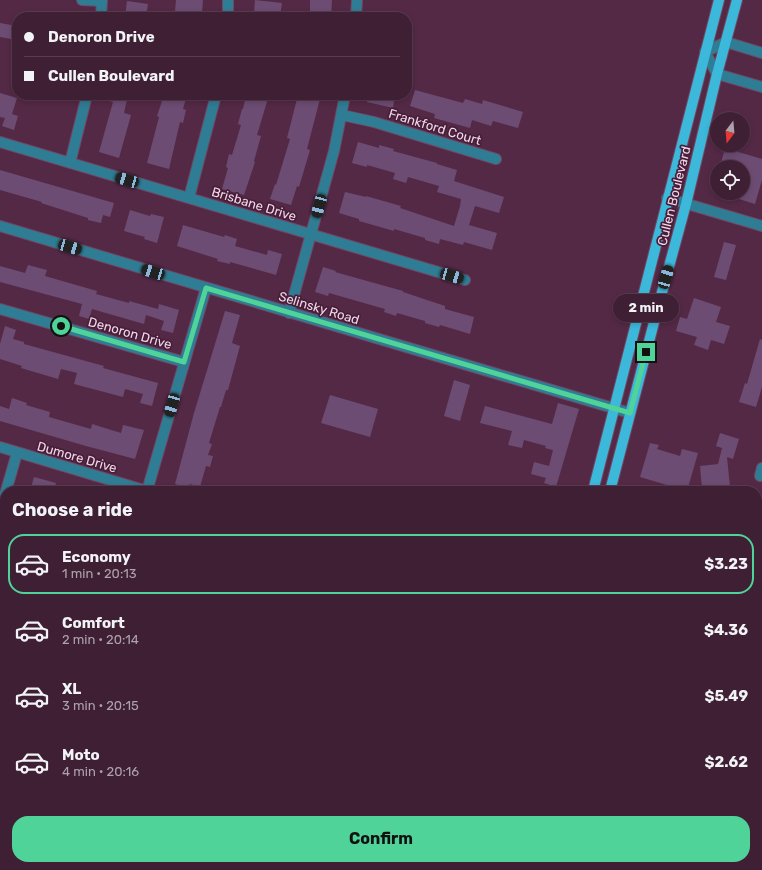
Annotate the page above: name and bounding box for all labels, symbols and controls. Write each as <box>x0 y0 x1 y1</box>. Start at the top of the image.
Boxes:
text: Denoron Drive <box>48 28 155 46</box>
text: Cullen Boulevard <box>48 67 174 85</box>
street label: Frankford Court <box>387 106 483 148</box>
north arrow <box>710 112 750 152</box>
map controls <box>710 112 750 200</box>
street label: Cullen Boulevard <box>654 145 694 247</box>
button: locate <box>710 160 750 200</box>
car <box>114 171 140 189</box>
street label: Brisbane Drive <box>210 184 298 224</box>
car <box>310 193 328 219</box>
car <box>57 238 83 256</box>
car <box>140 263 166 281</box>
car <box>657 264 675 290</box>
car <box>439 267 465 285</box>
street label: Selinsky Road <box>277 289 361 327</box>
callout: 2 min <box>613 294 679 322</box>
text: 2 min <box>628 300 664 315</box>
street label: Denoron Drive <box>87 314 173 352</box>
route start <box>52 317 70 335</box>
route end <box>637 343 655 361</box>
car <box>163 392 181 418</box>
street label: Dumore Drive <box>35 438 119 476</box>
text: Choose a ride <box>12 499 133 521</box>
icon: car <box>14 546 50 582</box>
text: Economy <box>62 548 131 566</box>
text: $3.23 <box>704 555 748 573</box>
text: 1 min · 20:13 <box>62 566 137 581</box>
icon: car <box>14 612 50 648</box>
text: Comfort <box>62 614 125 632</box>
text: $4.36 <box>704 621 748 639</box>
text: 2 min · 20:14 <box>62 632 139 647</box>
icon: car <box>14 678 50 714</box>
text: XL <box>62 680 81 698</box>
text: $5.49 <box>704 687 748 705</box>
text: 3 min · 20:15 <box>62 698 139 713</box>
icon: car <box>14 744 50 780</box>
text: Moto <box>62 746 100 764</box>
text: $2.62 <box>705 753 748 771</box>
text: 4 min · 20:16 <box>62 764 139 779</box>
button: Confirm <box>12 816 750 862</box>

